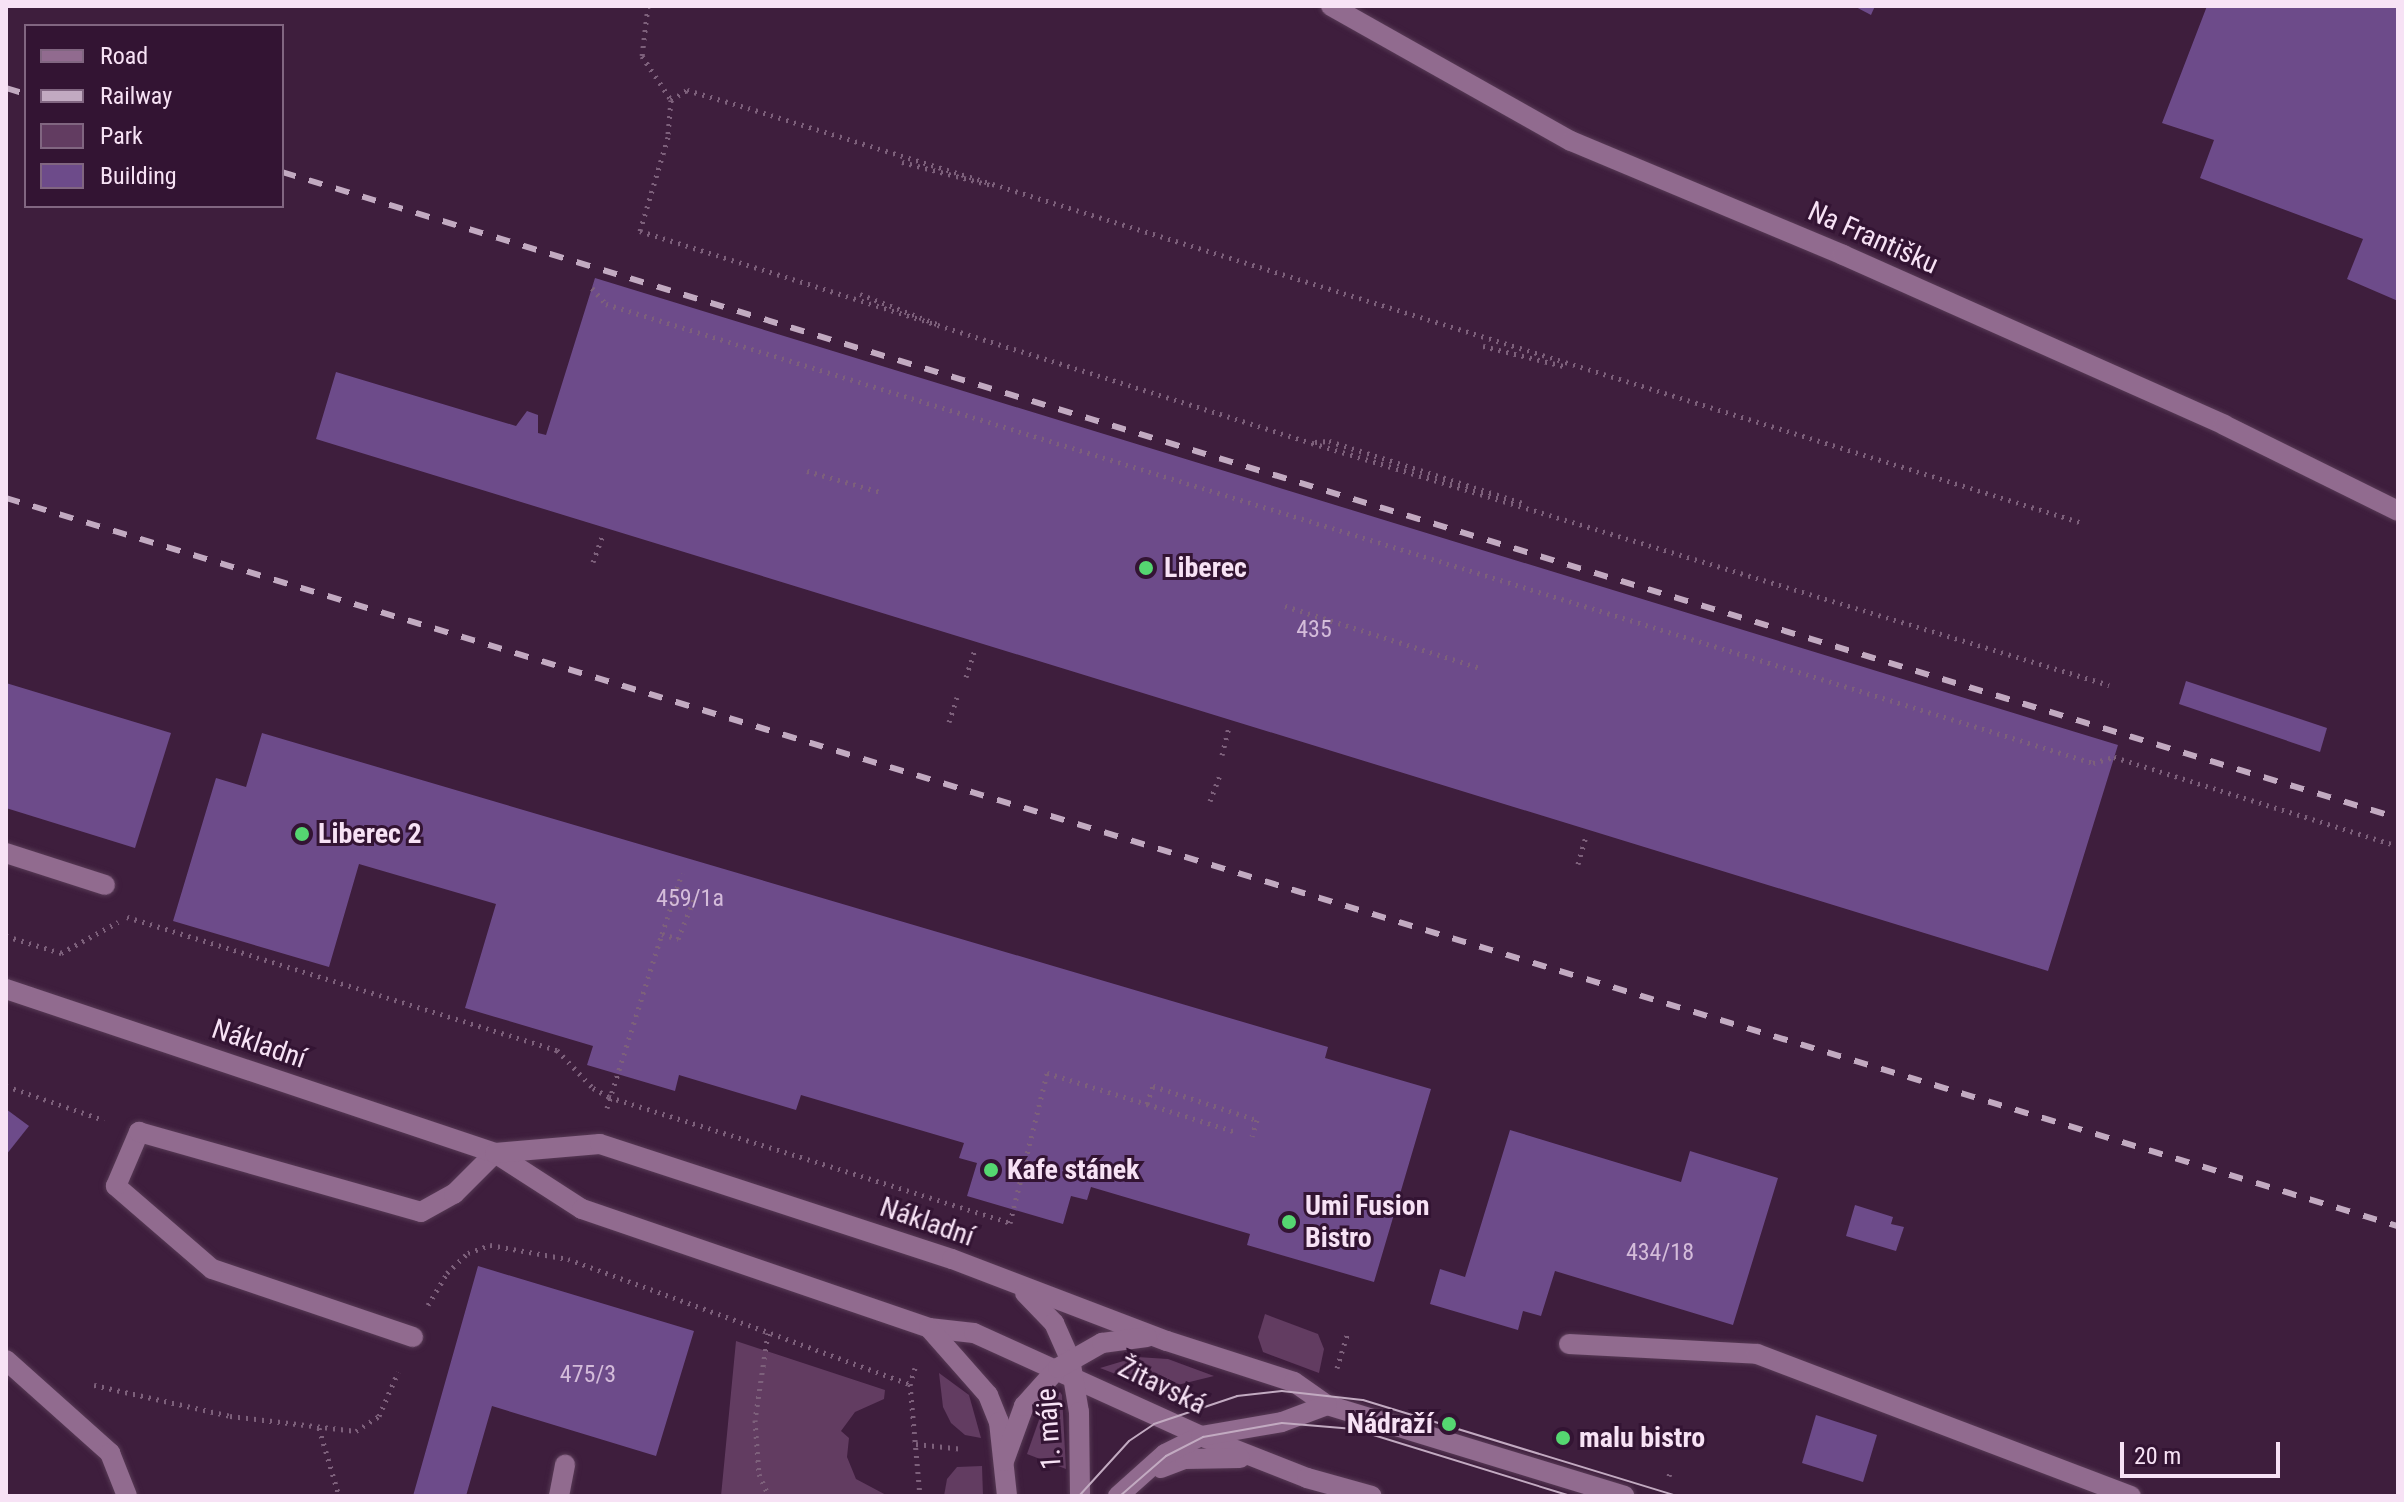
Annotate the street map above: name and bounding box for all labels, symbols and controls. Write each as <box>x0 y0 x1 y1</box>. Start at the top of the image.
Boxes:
legend <box>24 24 284 208</box>
text: Road <box>100 42 148 70</box>
text: Railway <box>100 82 172 110</box>
text: Park <box>100 122 143 150</box>
text: Building <box>100 162 177 190</box>
street label: Na Františku <box>1803 194 1943 282</box>
place label: Liberec <box>1164 551 1247 585</box>
marker: Liberec <box>1135 557 1157 579</box>
house number: 435 <box>1296 616 1332 644</box>
place label: Liberec 2 <box>318 817 422 851</box>
marker: Liberec 2 <box>293 825 311 843</box>
house number: 459/1a <box>656 885 724 913</box>
street label: Nákladní <box>208 1012 310 1076</box>
place label: Kafe stánek <box>1007 1153 1139 1187</box>
marker: Kafe stánek <box>982 1161 1000 1179</box>
place label: Umi Fusion Bistro <box>1305 1189 1430 1255</box>
street label: Nákladní <box>876 1190 978 1254</box>
marker: Umi Fusion Bistro <box>1280 1213 1298 1231</box>
house number: 434/18 <box>1626 1239 1694 1267</box>
street label: Žitavská <box>1113 1350 1211 1422</box>
house number: 475/3 <box>560 1361 616 1389</box>
street label: 1. máje <box>1029 1387 1069 1471</box>
place label: Nádraží <box>1347 1407 1433 1441</box>
marker: Nádraží <box>1440 1415 1458 1433</box>
place label: malu bistro <box>1579 1421 1705 1455</box>
scale bar <box>2124 1426 2284 1476</box>
marker: malu bistro <box>1554 1429 1572 1447</box>
text: 20 m <box>2134 1442 2181 1470</box>

